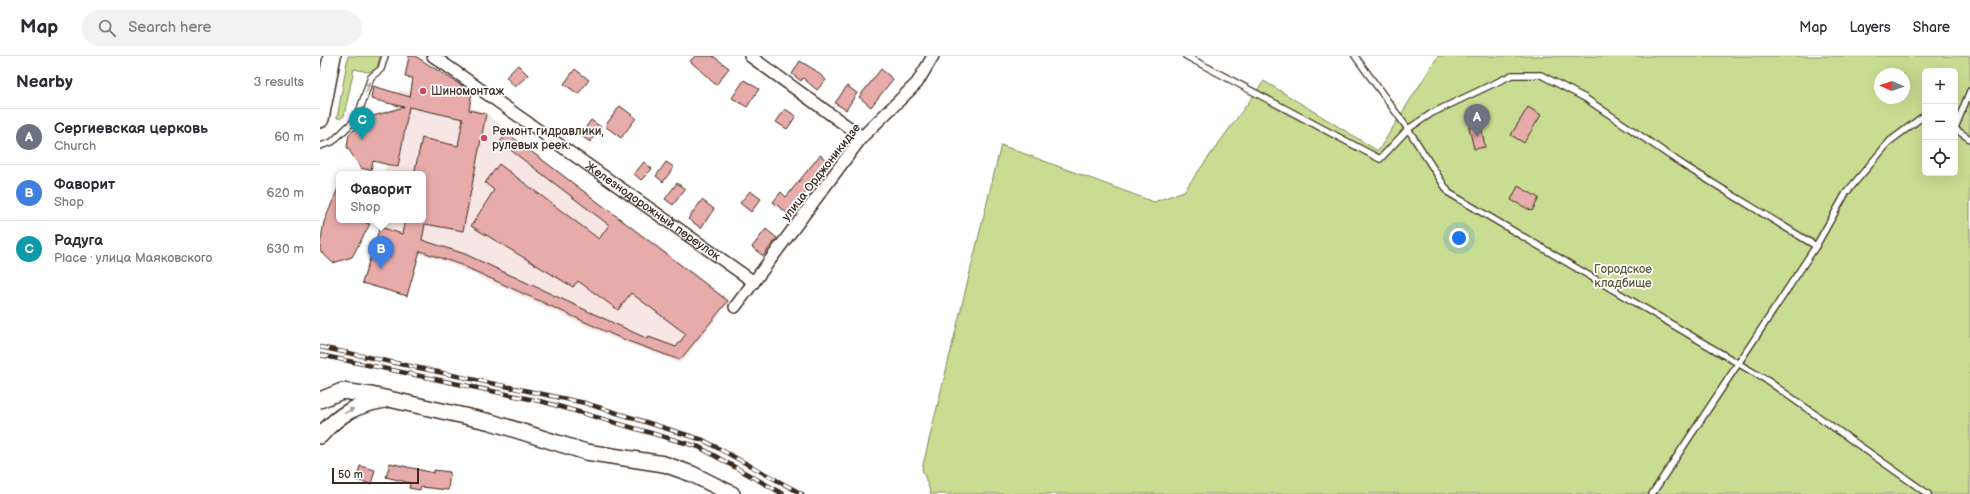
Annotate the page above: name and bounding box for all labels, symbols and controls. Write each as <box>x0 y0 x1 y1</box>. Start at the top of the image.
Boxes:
search box <box>82 10 362 46</box>
text: Map <box>20 16 58 39</box>
icon: search <box>96 17 118 39</box>
text: Search here <box>128 18 211 37</box>
text: Map <box>1799 19 1827 36</box>
text: Layers <box>1849 19 1891 36</box>
text: Share <box>1913 19 1950 36</box>
north arrow <box>1874 68 1910 104</box>
map controls <box>1922 68 1958 176</box>
button: + <box>1922 68 1958 104</box>
text: Nearby <box>16 72 73 92</box>
text: 3 results <box>253 74 304 90</box>
one-way arrow <box>365 80 371 92</box>
place label: Шиномонтаж <box>431 84 505 99</box>
marker: Шиномонтаж <box>418 86 428 96</box>
pin: A <box>1464 104 1490 137</box>
button: − <box>1922 104 1958 140</box>
pin: C <box>349 107 375 140</box>
text: Сергиевская церковь <box>54 119 208 138</box>
street label: улица Орджоникидзе <box>779 120 864 224</box>
place label: Ремонт гидравлики, рулевых реек. <box>492 124 604 153</box>
text: A <box>25 129 33 145</box>
text: 60 m <box>274 129 304 145</box>
marker: Ремонт гидравлики, рулевых реек. <box>479 133 489 143</box>
text: Church <box>54 138 96 154</box>
button: locate <box>1922 140 1958 176</box>
street label: Железнодорожный переулок <box>582 159 724 264</box>
popup <box>336 171 426 223</box>
text: Фаворит <box>54 175 115 194</box>
text: Фаворит <box>350 180 412 199</box>
text: B <box>24 185 34 201</box>
text: 620 m <box>266 185 304 201</box>
text: Shop <box>54 194 84 210</box>
text: Shop <box>350 199 380 215</box>
your location <box>1449 228 1469 248</box>
text: Радуга <box>54 231 103 250</box>
pin: B <box>368 236 394 269</box>
text: C <box>24 241 34 257</box>
text: 630 m <box>266 241 304 257</box>
text: Place · улица Маяковского <box>54 250 212 266</box>
park label: Городское кладбище <box>1594 262 1652 291</box>
one-way arrow <box>343 408 355 414</box>
scale bar <box>332 466 419 485</box>
text: 50 m <box>338 468 363 481</box>

